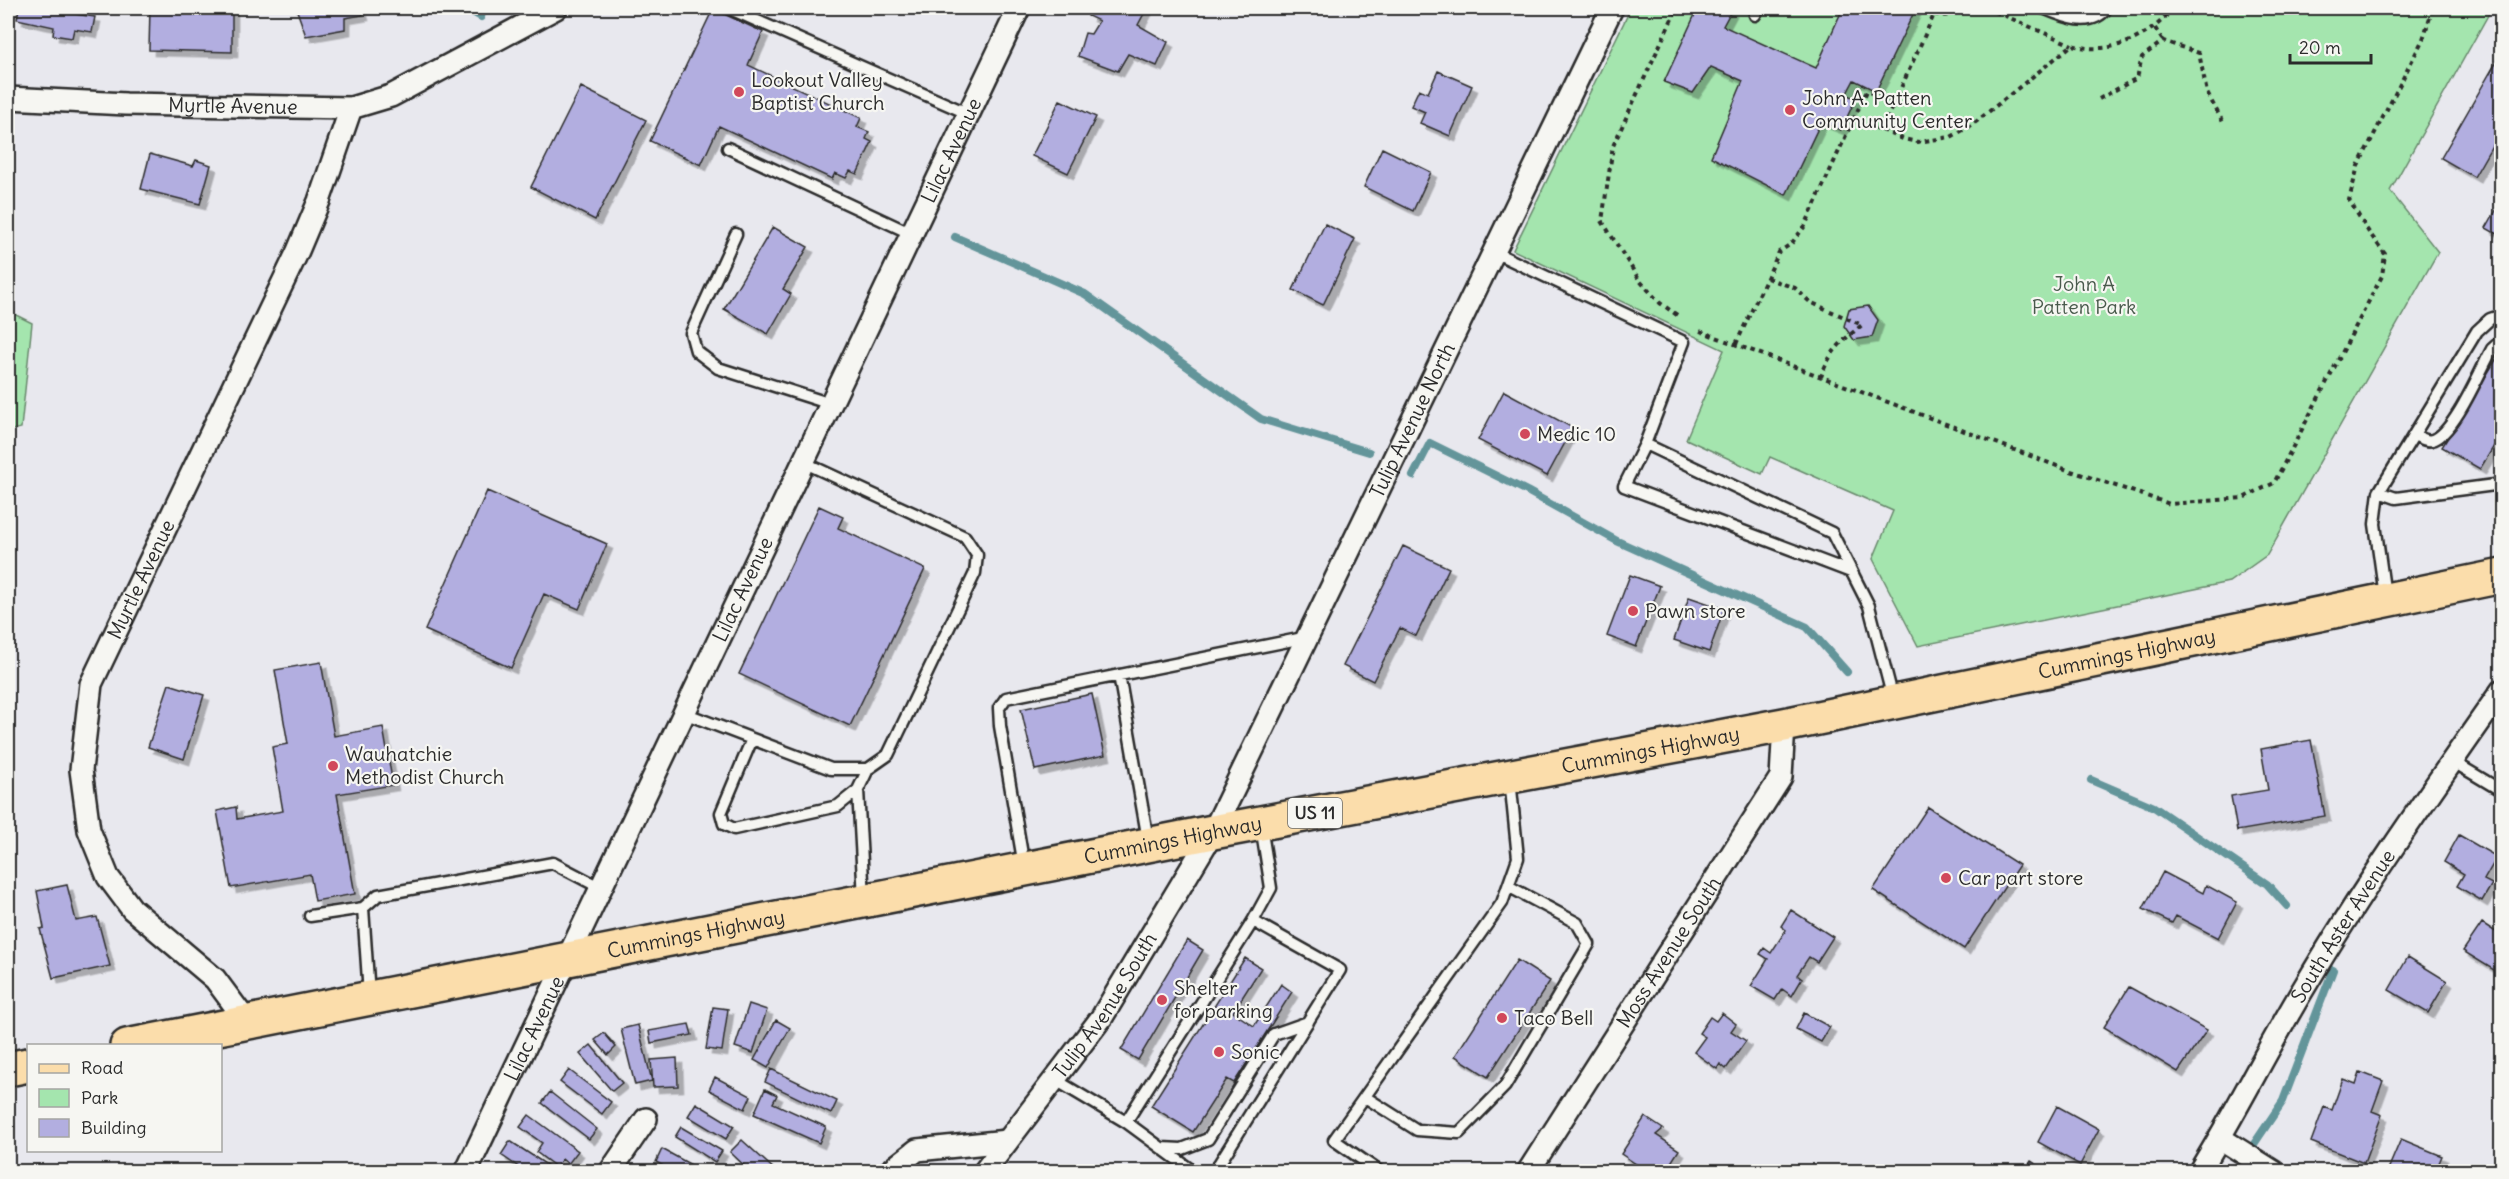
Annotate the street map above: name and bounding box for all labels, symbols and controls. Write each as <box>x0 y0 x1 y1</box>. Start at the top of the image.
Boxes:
scale bar <box>2290 27 2371 65</box>
text: 20 m <box>2299 36 2341 59</box>
place label: Lookout Valley Baptist Church <box>751 67 885 115</box>
marker: Lookout Valley Baptist Church <box>732 85 746 99</box>
place label: John A. Patten Community Center <box>1802 85 1972 133</box>
street label: Myrtle Avenue <box>168 92 298 119</box>
street label: Lilac Avenue <box>915 94 986 207</box>
marker: John A. Patten Community Center <box>1783 103 1797 117</box>
park label: John A Patten Park <box>2032 271 2136 319</box>
street label: Tulip Avenue North <box>1364 339 1460 502</box>
place label: Medic 10 <box>1537 421 1616 446</box>
marker: Medic 10 <box>1518 427 1532 441</box>
street label: Myrtle Avenue <box>101 515 180 643</box>
street label: Lilac Avenue <box>707 533 778 646</box>
place label: Pawn store <box>1645 598 1745 623</box>
marker: Pawn store <box>1626 604 1640 618</box>
street label: Cummings Highway <box>2036 623 2218 684</box>
street label: Cummings Highway <box>1559 721 1741 778</box>
place label: Wauhatchie Methodist Church <box>345 741 504 789</box>
marker: Wauhatchie Methodist Church <box>326 759 340 773</box>
road number: US 11 <box>1288 798 1342 828</box>
street label: Cummings Highway <box>1082 810 1264 869</box>
street label: South Aster Avenue <box>2285 844 2400 1007</box>
place label: Car part store <box>1958 865 2083 890</box>
marker: Car part store <box>1939 871 1953 885</box>
street label: Moss Avenue South <box>1611 872 1726 1032</box>
street label: Cummings Highway <box>605 904 787 963</box>
street label: Tulip Avenue South <box>1047 928 1162 1083</box>
street label: Lilac Avenue <box>498 972 569 1085</box>
place label: Shelter for parking <box>1174 975 1273 1023</box>
marker: Shelter for parking <box>1155 993 1169 1007</box>
place label: Taco Bell <box>1514 1005 1593 1030</box>
marker: Taco Bell <box>1495 1011 1509 1025</box>
place label: Sonic <box>1231 1039 1280 1064</box>
legend <box>27 1044 222 1152</box>
marker: Sonic <box>1212 1045 1226 1059</box>
text: Road <box>81 1056 124 1079</box>
text: Park <box>81 1086 118 1109</box>
text: Building <box>81 1116 146 1139</box>

